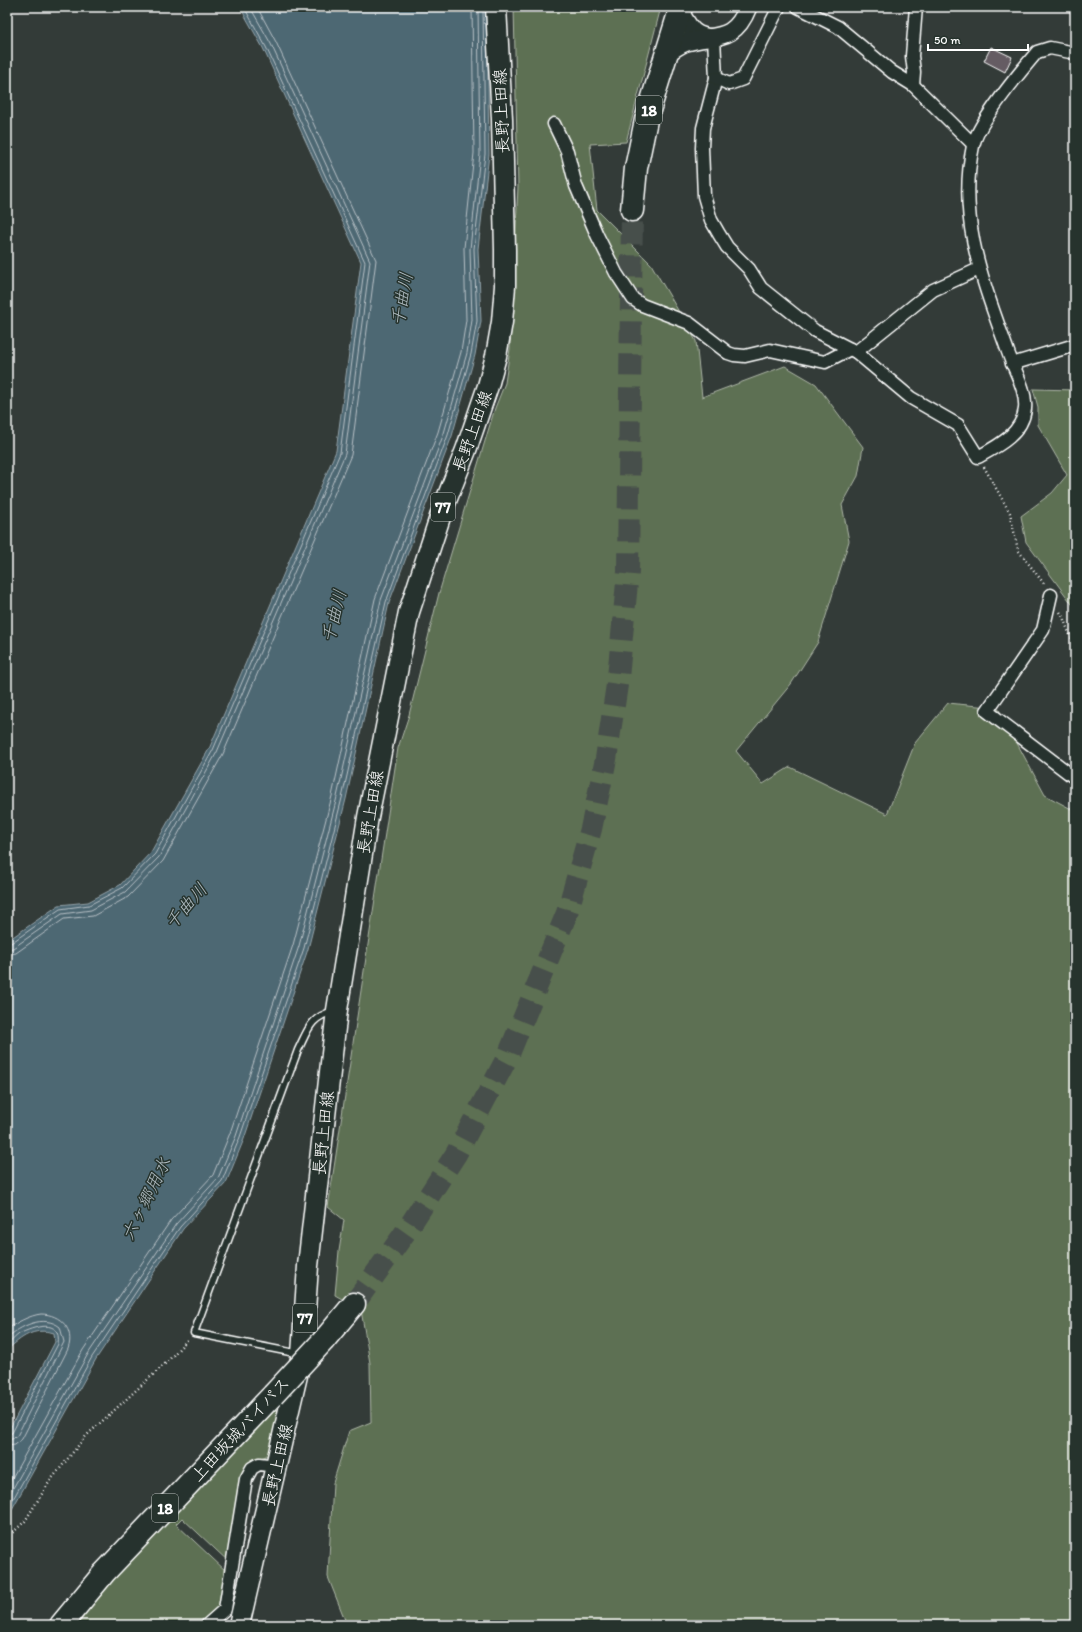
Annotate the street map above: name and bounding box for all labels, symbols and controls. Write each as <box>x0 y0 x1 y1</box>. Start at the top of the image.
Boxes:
scale bar <box>928 26 1028 52</box>
text: 50 m <box>934 33 960 47</box>
street label: 長野上田線 <box>490 68 512 154</box>
road number: 18 <box>636 96 662 124</box>
water label: 千曲川 <box>386 271 418 327</box>
street label: 長野上田線 <box>448 388 496 474</box>
road number: 77 <box>431 493 455 521</box>
water label: 千曲川 <box>317 587 351 645</box>
street label: 長野上田線 <box>353 768 387 856</box>
water label: 千曲川 <box>160 878 212 934</box>
street label: 長野上田線 <box>309 1090 337 1176</box>
water label: 六ヶ郷用水 <box>116 1154 176 1244</box>
road number: 77 <box>293 1304 317 1332</box>
street label: 上田坂城バイパス <box>186 1373 294 1485</box>
street label: 長野上田線 <box>258 1421 296 1509</box>
road number: 18 <box>152 1494 178 1522</box>

